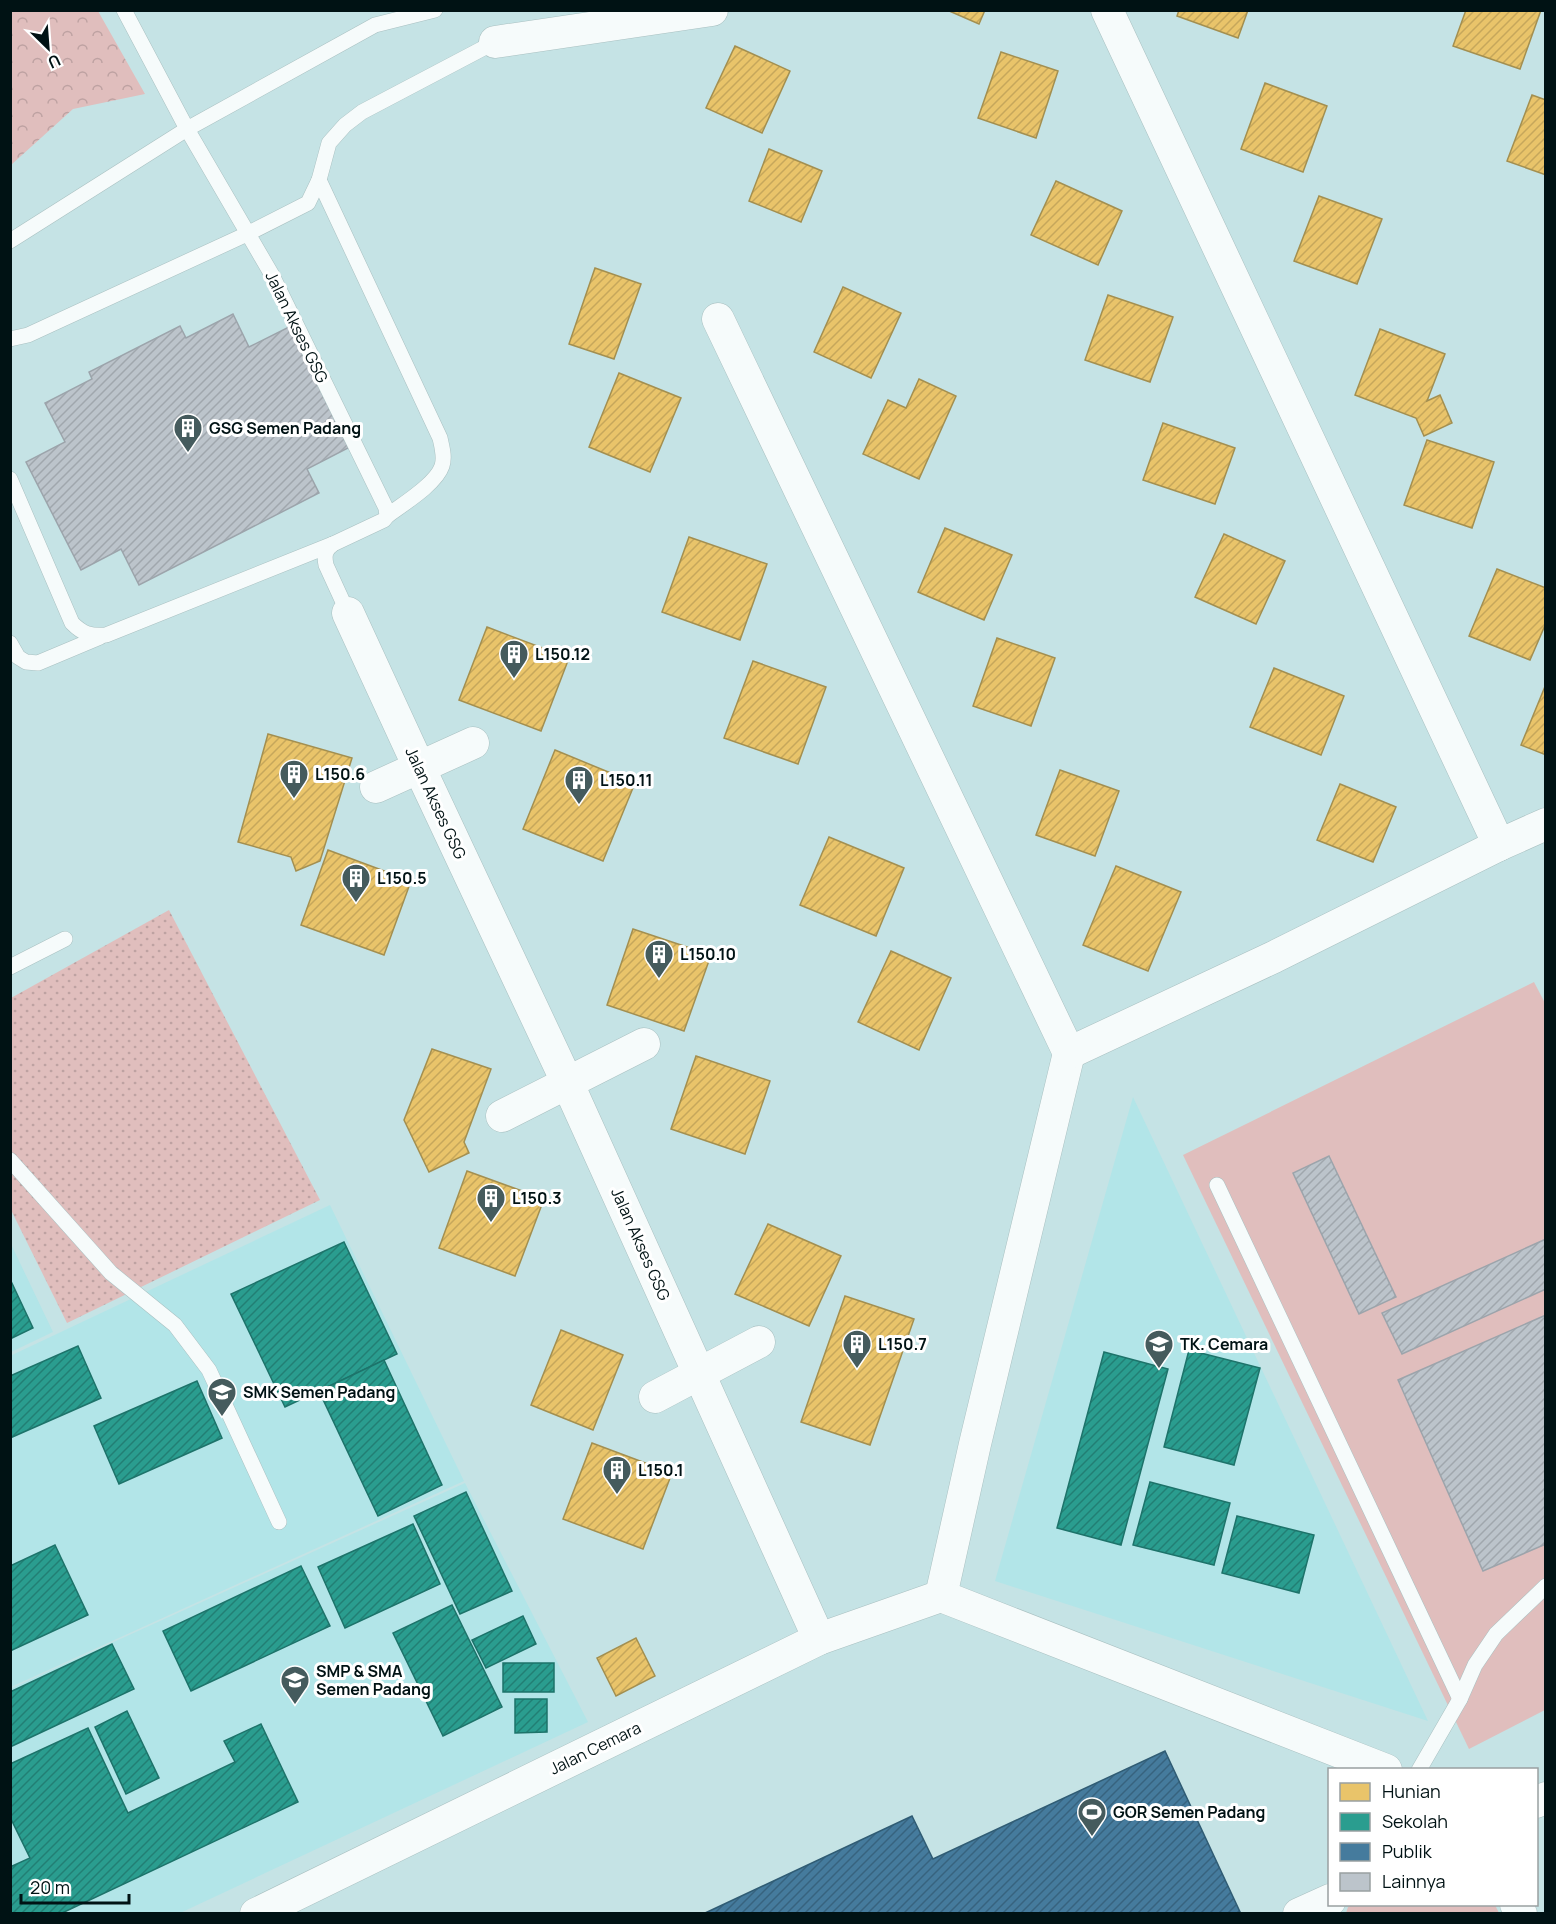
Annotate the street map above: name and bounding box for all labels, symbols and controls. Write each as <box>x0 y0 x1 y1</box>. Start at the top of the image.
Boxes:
north arrow <box>18 18 78 78</box>
text: U <box>44 49 64 74</box>
street label: Jalan Akses GSG <box>261 268 333 386</box>
building icon: GSG Semen Padang <box>172 412 204 454</box>
place label: GSG Semen Padang <box>209 417 361 439</box>
building icon: L150.12 <box>498 638 530 680</box>
place label: L150.12 <box>535 643 590 665</box>
street label: Jalan Akses GSG <box>400 743 472 863</box>
building icon: L150.6 <box>278 758 310 800</box>
place label: L150.6 <box>315 763 365 785</box>
building icon: L150.11 <box>563 764 595 806</box>
place label: L150.11 <box>600 769 652 791</box>
building icon: L150.5 <box>340 862 372 904</box>
place label: L150.5 <box>377 867 427 889</box>
building icon: L150.10 <box>643 938 675 980</box>
place label: L150.10 <box>680 943 736 965</box>
building icon: L150.3 <box>475 1182 507 1224</box>
street label: Jalan Akses GSG <box>606 1184 676 1304</box>
place label: L150.3 <box>512 1187 562 1209</box>
building icon: L150.7 <box>841 1328 873 1370</box>
school or university icon: TK. Cemara <box>1143 1328 1175 1370</box>
place label: L150.7 <box>878 1333 927 1355</box>
place label: TK. Cemara <box>1180 1333 1268 1355</box>
school or university icon: SMK Semen Padang <box>206 1376 238 1418</box>
place label: SMK Semen Padang <box>243 1381 395 1403</box>
building icon: L150.1 <box>601 1454 633 1496</box>
place label: L150.1 <box>638 1459 683 1481</box>
place label: SMP & SMA Semen Padang <box>316 1660 431 1700</box>
school or university icon: SMP & SMA Semen Padang <box>279 1664 311 1706</box>
street label: Jalan Cemara <box>546 1716 644 1780</box>
legend <box>1328 1768 1538 1906</box>
text: Hunian <box>1382 1779 1441 1803</box>
sports icon: GOR Semen Padang <box>1076 1796 1108 1838</box>
place label: GOR Semen Padang <box>1113 1801 1265 1823</box>
text: Sekolah <box>1382 1809 1448 1833</box>
text: Publik <box>1382 1839 1433 1863</box>
scale bar <box>21 1867 129 1905</box>
text: Lainnya <box>1382 1869 1446 1893</box>
text: 20 m <box>30 1875 70 1899</box>

